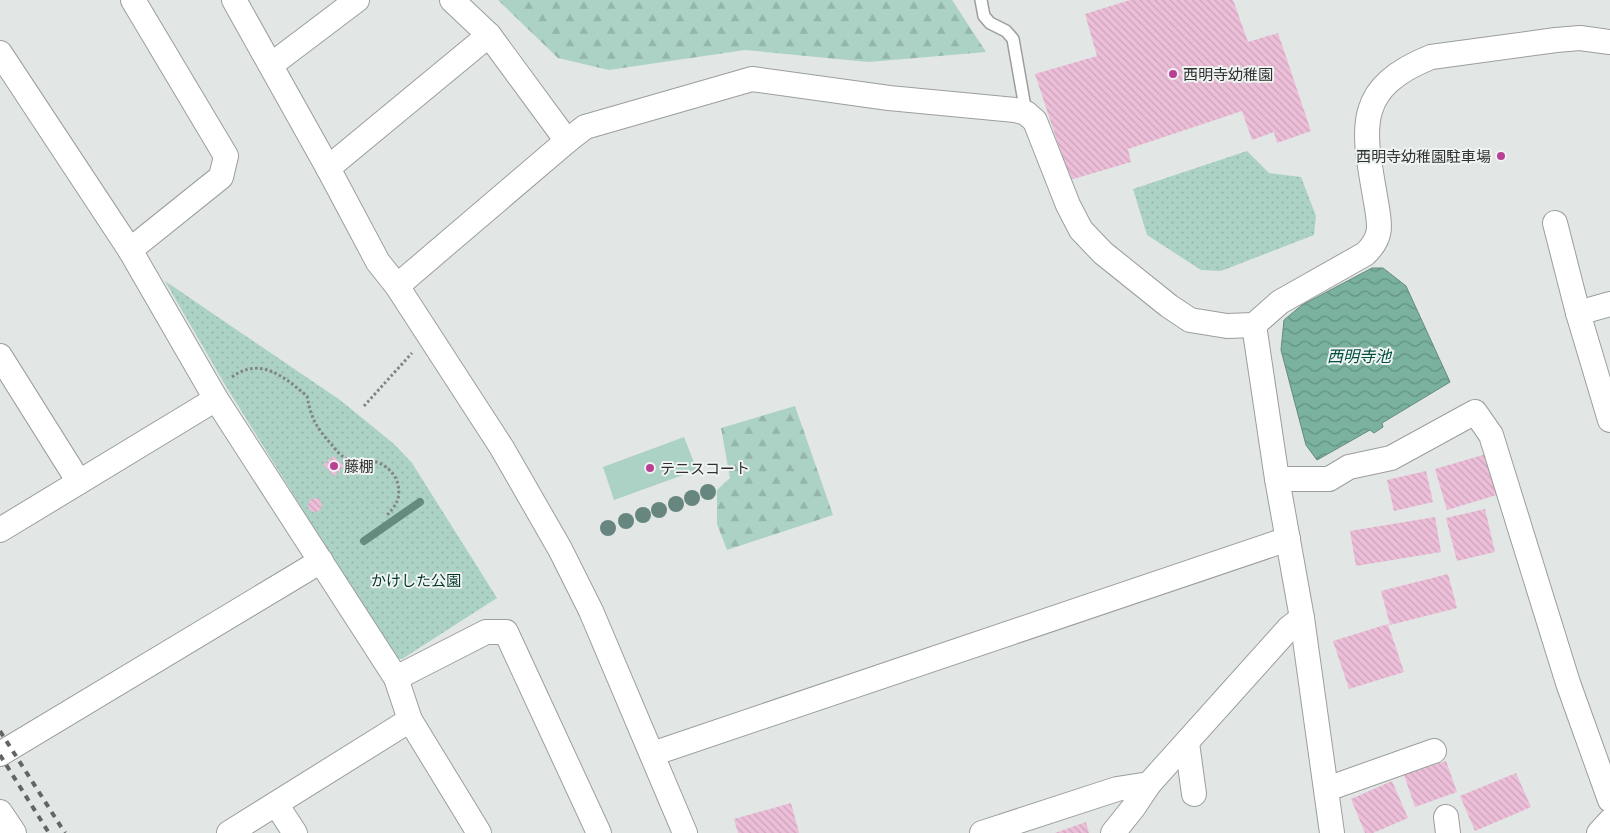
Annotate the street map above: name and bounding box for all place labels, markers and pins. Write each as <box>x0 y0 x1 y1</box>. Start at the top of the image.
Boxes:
place label: 西明寺幼稚園 <box>1183 65 1273 83</box>
marker: 西明寺幼稚園 <box>1167 68 1179 80</box>
place label: 西明寺幼稚園駐車場 <box>1356 147 1491 165</box>
marker: 西明寺幼稚園駐車場 <box>1495 150 1507 162</box>
place label: 藤棚 <box>344 457 374 475</box>
place label: テニスコート <box>660 459 750 477</box>
marker: 藤棚 <box>328 460 340 472</box>
marker: テニスコート <box>644 462 656 474</box>

